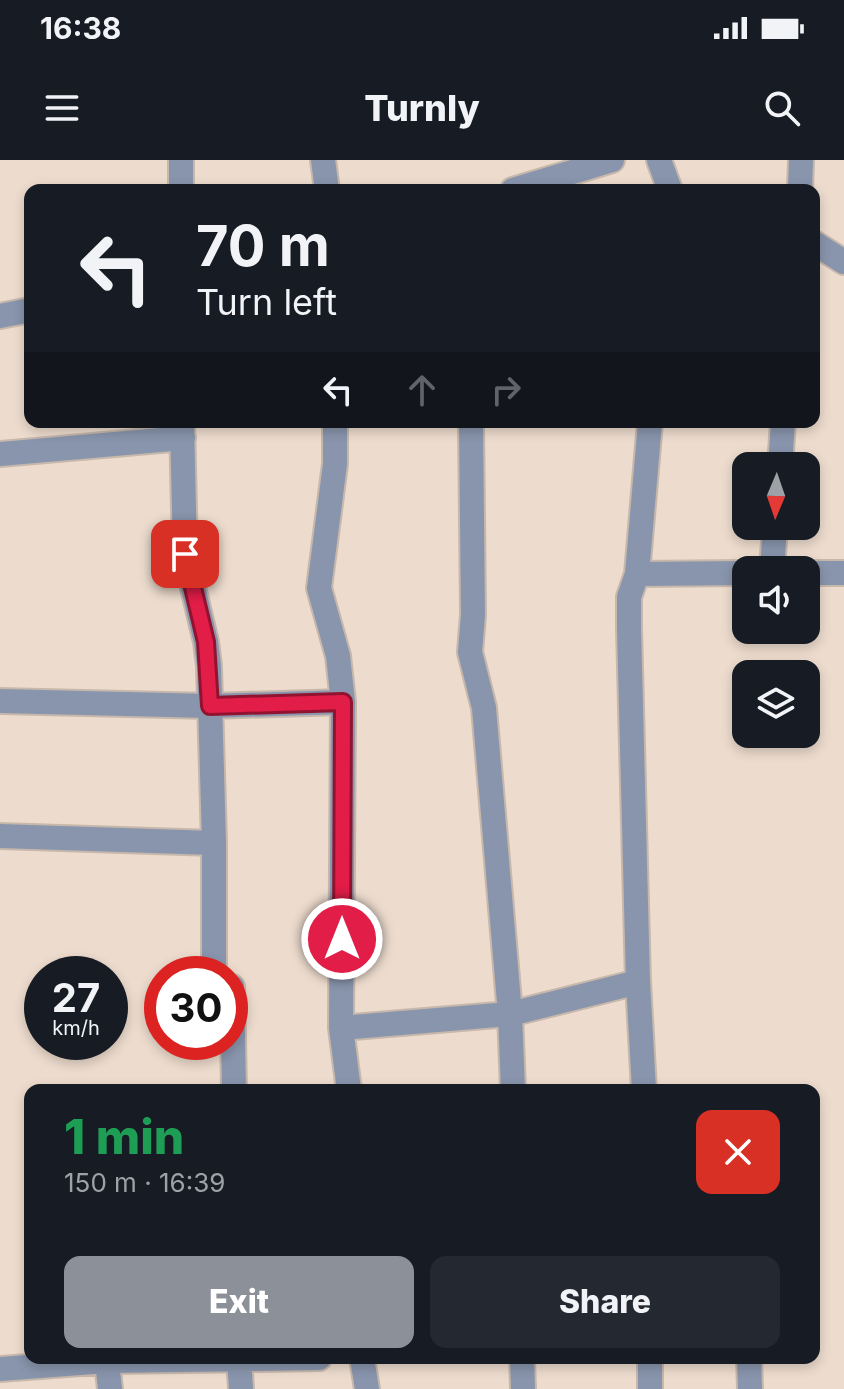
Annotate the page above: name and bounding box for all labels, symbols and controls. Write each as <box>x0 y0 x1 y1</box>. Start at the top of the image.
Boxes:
text: 16:38 <box>40 10 121 46</box>
icon: menu <box>40 86 84 130</box>
text: Turnly <box>364 86 480 130</box>
icon: search <box>760 86 804 130</box>
text: 70 m <box>196 212 330 280</box>
icon: left <box>64 216 168 320</box>
text: Turn left <box>196 280 337 324</box>
icon: left <box>316 368 360 412</box>
icon: ahead <box>400 368 444 412</box>
icon: right <box>484 368 528 412</box>
north arrow <box>732 452 820 540</box>
map controls <box>732 452 820 748</box>
pin <box>151 520 219 588</box>
icon: arrive <box>163 532 207 576</box>
button: sound <box>732 556 820 644</box>
button: layers <box>732 660 820 748</box>
position arrow <box>300 897 384 981</box>
speed limit sign: 30 <box>144 956 248 1060</box>
text: 27 <box>52 973 100 1022</box>
text: km/h <box>52 1016 100 1040</box>
text: 1 min <box>64 1107 184 1166</box>
button: close <box>696 1110 780 1194</box>
text: 150 m · 16:39 <box>64 1167 225 1198</box>
button: Exit <box>64 1256 414 1348</box>
button: Share <box>430 1256 780 1348</box>

